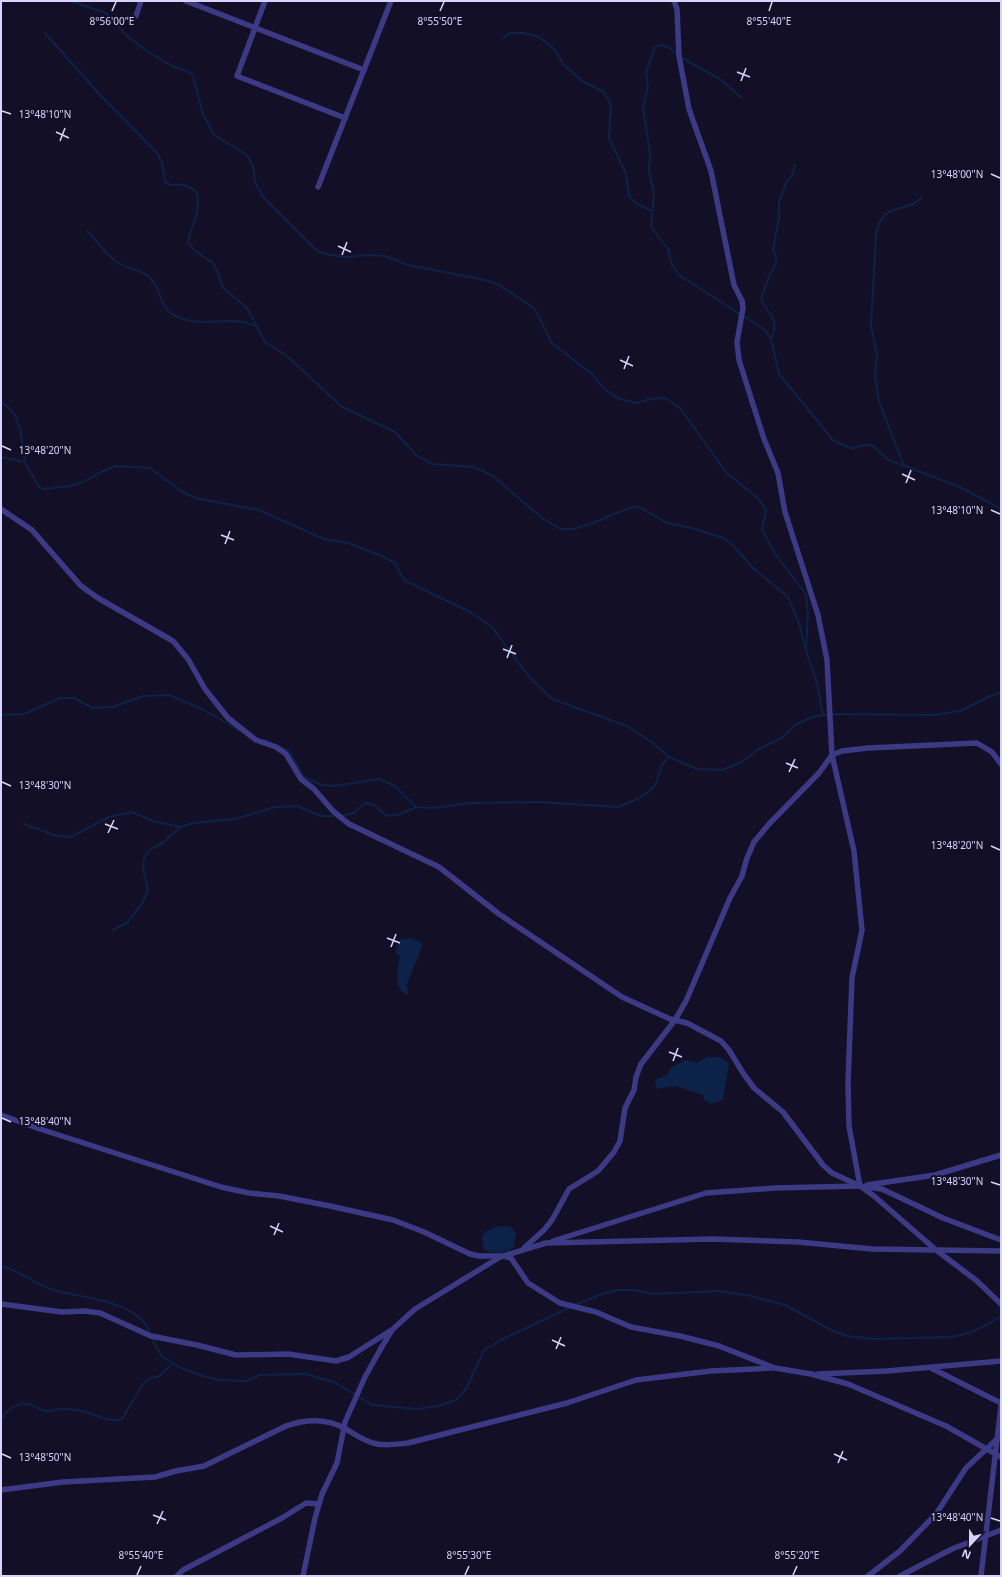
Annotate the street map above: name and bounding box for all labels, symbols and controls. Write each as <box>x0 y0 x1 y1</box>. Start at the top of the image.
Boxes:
text: 8°56'00"E <box>90 14 134 28</box>
text: 8°55'50"E <box>418 14 462 28</box>
text: 8°55'40"E <box>747 14 791 28</box>
text: 13°48'10"N <box>19 107 71 121</box>
text: 13°48'00"N <box>931 167 983 181</box>
text: 13°48'20"N <box>19 443 71 457</box>
text: 13°48'10"N <box>931 503 983 517</box>
text: 13°48'30"N <box>19 778 71 792</box>
text: 13°48'20"N <box>931 838 983 852</box>
text: 13°48'40"N <box>19 1114 71 1128</box>
text: 13°48'30"N <box>931 1174 983 1188</box>
text: 13°48'50"N <box>19 1450 71 1464</box>
text: 13°48'40"N <box>931 1510 983 1524</box>
north arrow <box>950 1525 990 1565</box>
text: N <box>959 1546 973 1563</box>
text: 8°55'40"E <box>119 1548 163 1562</box>
text: 8°55'30"E <box>447 1548 491 1562</box>
text: 8°55'20"E <box>775 1548 819 1562</box>

